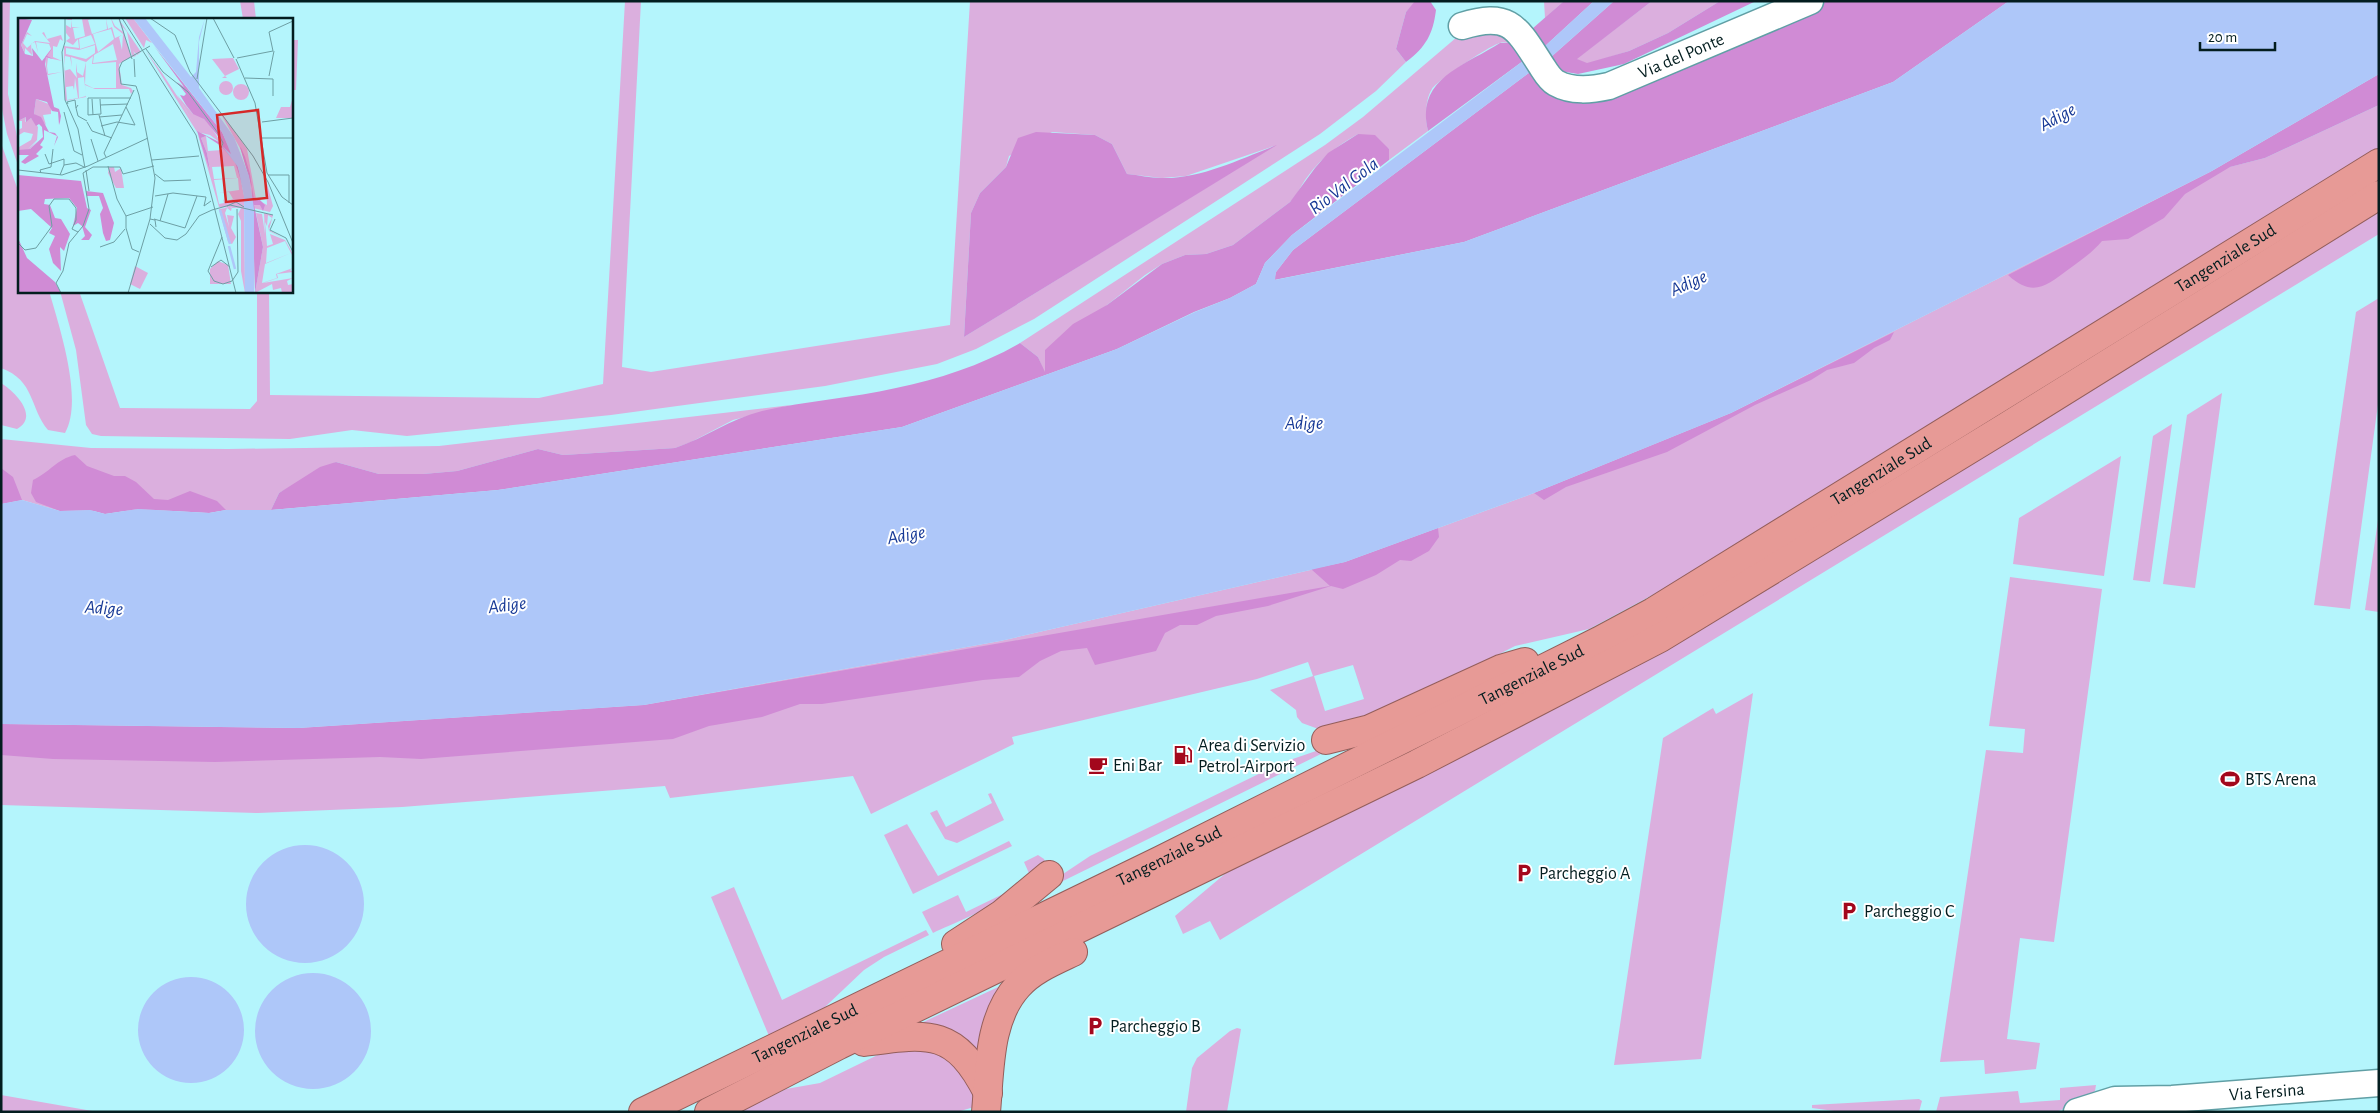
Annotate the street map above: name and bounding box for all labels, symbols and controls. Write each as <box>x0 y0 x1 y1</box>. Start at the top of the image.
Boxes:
inset map <box>18 18 292 292</box>
scale bar <box>2200 20 2275 52</box>
street label: Via del Ponte <box>1636 30 1727 83</box>
text: 20 m <box>2208 30 2237 45</box>
water label: Adige <box>2036 100 2079 135</box>
water label: Rio Val Gola <box>1306 154 1382 218</box>
street label: Tangenziale Sud <box>2173 221 2279 297</box>
water label: Adige <box>1666 267 1710 300</box>
water label: Adige <box>1284 414 1323 433</box>
street label: Tangenziale Sud <box>1828 434 1935 510</box>
water label: Adige <box>885 523 927 548</box>
water label: Adige <box>486 594 527 617</box>
water label: Adige <box>83 598 124 619</box>
street label: Tangenziale Sud <box>1477 642 1587 709</box>
place label: Area di Servizio Petrol-Airport <box>1198 737 1305 776</box>
fuel station icon: Area di Servizio Petrol-Airport <box>1172 744 1194 766</box>
cafe icon: Eni Bar <box>1087 754 1109 776</box>
place label: Eni Bar <box>1113 757 1162 775</box>
sports icon: BTS Arena <box>2219 768 2241 790</box>
place label: BTS Arena <box>2245 771 2317 789</box>
street label: Tangenziale Sud <box>1114 823 1225 890</box>
parking icon: Parcheggio A <box>1513 862 1535 884</box>
place label: Parcheggio A <box>1539 865 1631 883</box>
parking icon: Parcheggio C <box>1838 900 1860 922</box>
place label: Parcheggio C <box>1864 903 1954 921</box>
street label: Tangenziale Sud <box>750 1001 861 1067</box>
parking icon: Parcheggio B <box>1084 1015 1106 1037</box>
place label: Parcheggio B <box>1110 1018 1201 1036</box>
street label: Via Fersina <box>2228 1081 2305 1105</box>

